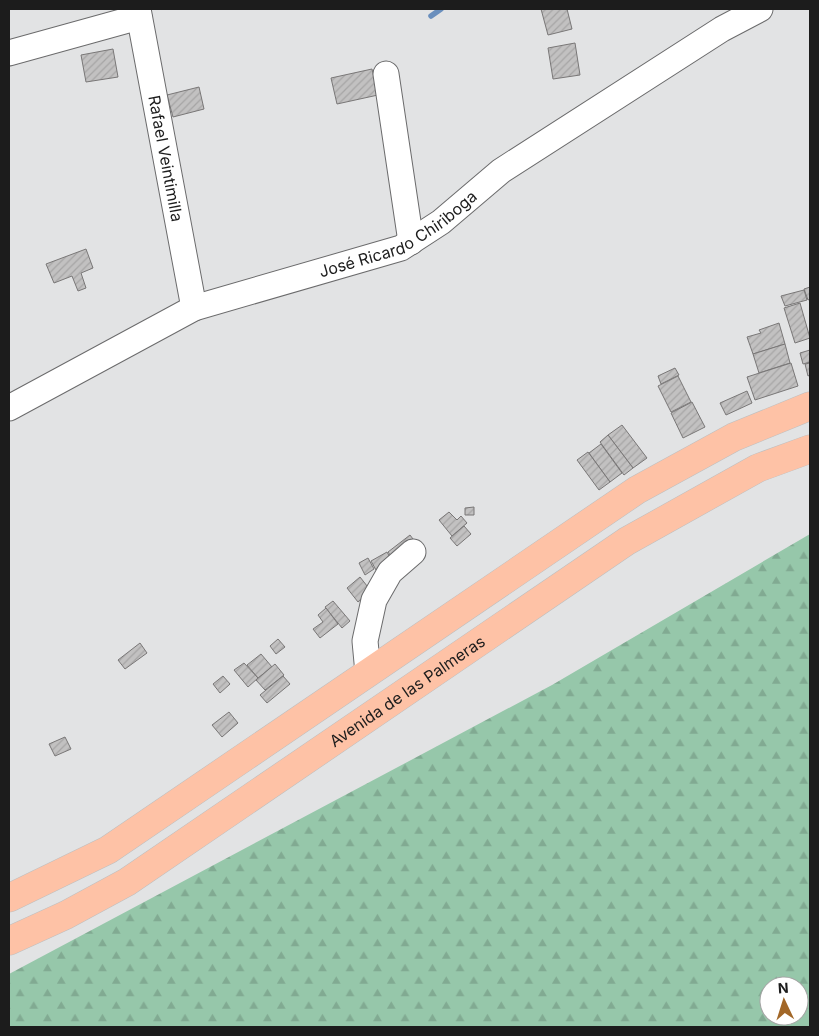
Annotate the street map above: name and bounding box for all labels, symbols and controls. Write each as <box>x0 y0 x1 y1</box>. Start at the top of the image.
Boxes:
street label: Rafael Veintimilla <box>144 94 188 223</box>
street label: José Ricardo Chiriboga <box>317 186 481 281</box>
street label: Avenida de las Palmeras <box>325 631 489 751</box>
north arrow <box>759 976 809 1026</box>
text: N <box>777 979 789 996</box>

